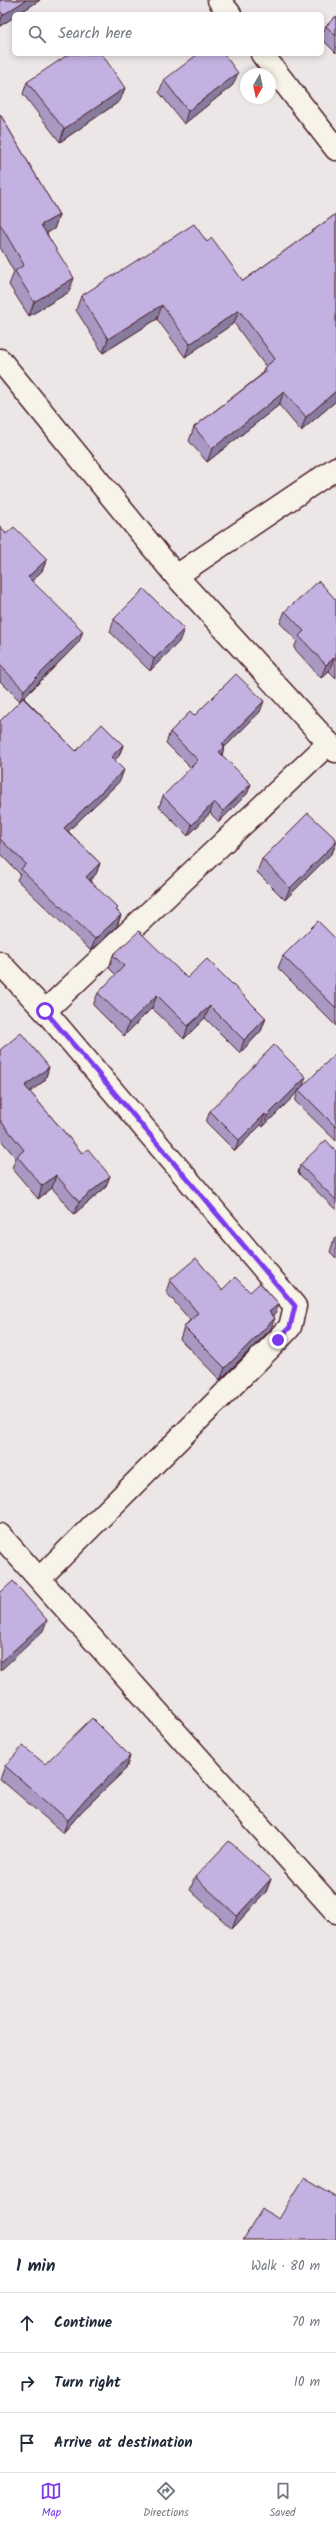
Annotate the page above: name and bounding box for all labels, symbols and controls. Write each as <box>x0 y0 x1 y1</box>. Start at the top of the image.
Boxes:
search box <box>12 12 324 56</box>
text: Search here <box>58 22 132 46</box>
icon: search <box>26 23 48 45</box>
north arrow <box>240 68 276 104</box>
route start <box>36 1002 54 1020</box>
route end <box>269 1331 287 1349</box>
text: 1 min <box>16 2253 55 2280</box>
text: Walk · 80 m <box>251 2256 320 2277</box>
text: Continue <box>54 2311 112 2335</box>
icon: ahead <box>16 2312 38 2334</box>
text: 70 m <box>292 2312 320 2333</box>
text: Turn right <box>54 2371 121 2395</box>
icon: right <box>16 2372 38 2394</box>
text: 10 m <box>294 2372 320 2393</box>
text: Arrive at destination <box>54 2431 193 2455</box>
icon: arrive <box>16 2432 38 2454</box>
tab: Map <box>40 2480 62 2522</box>
tab: Directions <box>143 2480 189 2522</box>
tab: Saved <box>270 2480 296 2522</box>

